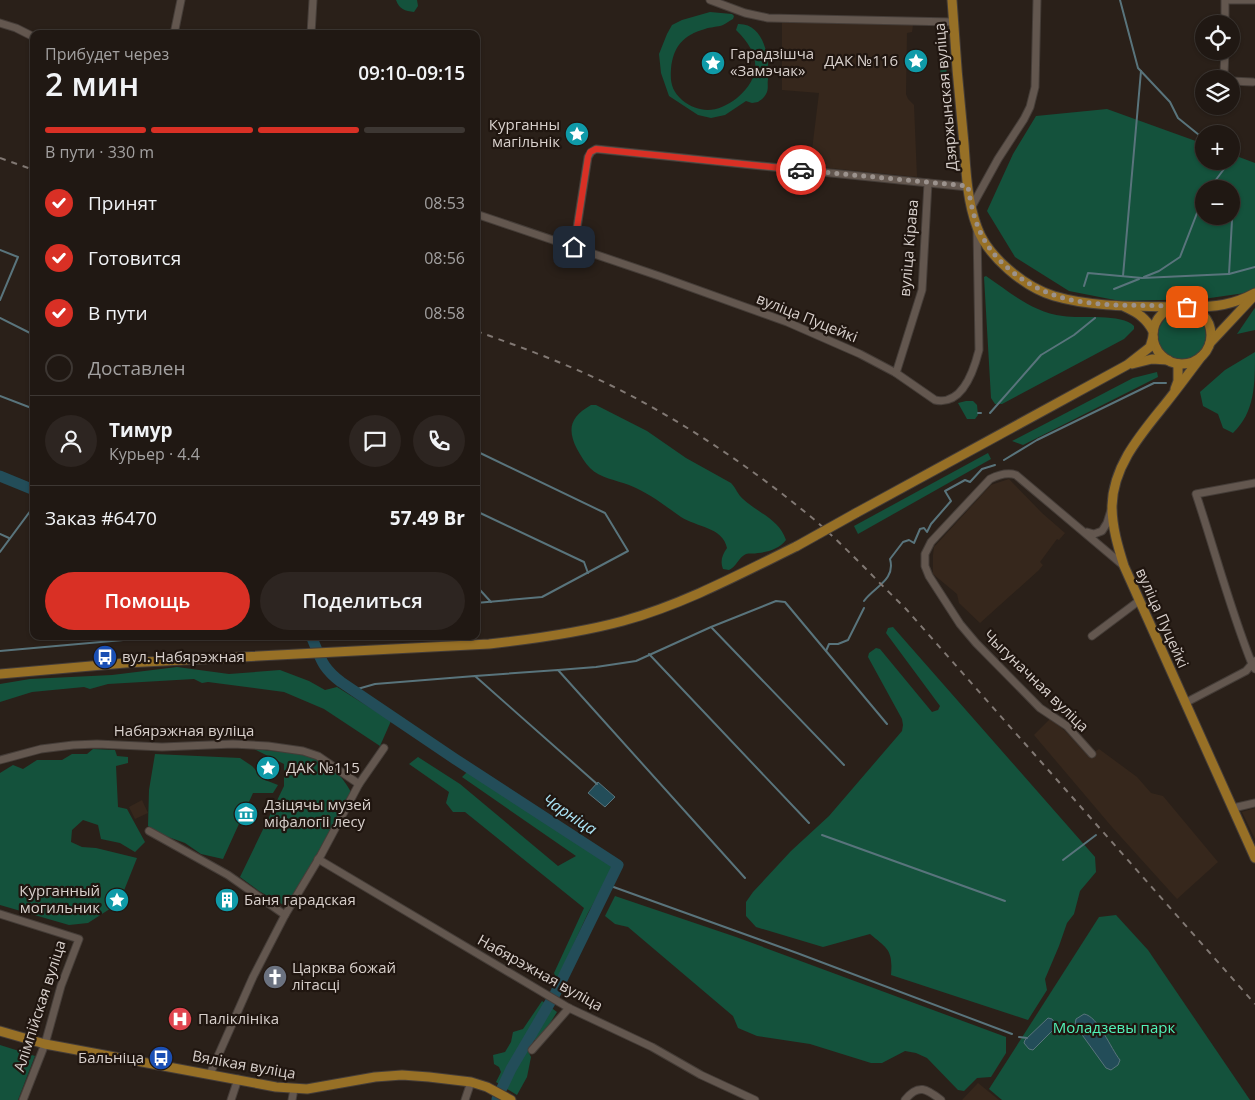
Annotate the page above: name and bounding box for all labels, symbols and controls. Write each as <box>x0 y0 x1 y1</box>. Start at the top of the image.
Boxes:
map controls <box>1195 15 1240 225</box>
button: locate <box>1195 15 1240 60</box>
street label: Дзяржынская вуліца <box>929 22 961 172</box>
text: Прибудет через <box>45 43 169 65</box>
place label: Гарадзішча «Замэчак» <box>730 43 814 80</box>
place icon: ДАК №116 <box>903 48 929 74</box>
place icon: Гарадзішча «Замэчак» <box>700 50 726 76</box>
place label: ДАК №116 <box>824 50 898 70</box>
text: 09:10–09:15 <box>358 60 465 86</box>
text: 2 мин <box>45 62 139 105</box>
button: layers <box>1195 70 1240 115</box>
place label: Курганны магільнік <box>489 114 560 151</box>
place icon: Курганны магільнік <box>564 121 590 147</box>
button: + <box>1195 125 1240 170</box>
text: В пути · 330 m <box>45 141 154 163</box>
courier <box>776 145 826 195</box>
icon: car <box>787 156 815 184</box>
button: − <box>1195 180 1240 225</box>
icon: check <box>45 189 73 217</box>
text: Принят <box>88 190 157 216</box>
text: 08:53 <box>424 192 465 214</box>
street label: вуліца Кірава <box>894 198 922 297</box>
pin <box>553 226 595 268</box>
icon: home <box>560 233 588 261</box>
icon: check <box>45 244 73 272</box>
text: Готовится <box>88 245 181 271</box>
text: 08:56 <box>424 247 465 269</box>
pin <box>1166 286 1208 328</box>
street label: вуліца Пуцейкі <box>754 288 861 346</box>
icon: bag <box>1173 293 1201 321</box>
icon: check <box>45 299 73 327</box>
text: В пути <box>88 300 148 326</box>
text: 08:58 <box>424 302 465 324</box>
text: Доставлен <box>88 355 186 381</box>
button: person <box>45 415 97 467</box>
button: chat <box>349 415 401 467</box>
button: phone <box>413 415 465 467</box>
text: Тимур <box>109 417 173 443</box>
text: Курьер · 4.4 <box>109 443 200 465</box>
text: Заказ #6470 <box>45 505 157 531</box>
text: 57.49 Br <box>390 505 465 531</box>
street label: вуліца Пуцейкі <box>1132 564 1194 671</box>
button: Помощь <box>45 572 250 630</box>
button: Поделиться <box>260 572 465 630</box>
street label: Чыгуначная вуліца <box>980 625 1094 736</box>
bus stop icon: вул. Набярэжная <box>92 644 118 670</box>
place label: вул. Набярэжная <box>122 646 245 666</box>
street label: Набярэжная вуліца <box>114 720 254 740</box>
place icon: ДАК №115 <box>255 755 281 781</box>
place label: ДАК №115 <box>286 757 360 777</box>
water label: Чарніца <box>539 788 601 840</box>
place label: Дзіцячы музей міфалогіі лесу <box>264 794 371 831</box>
museum icon: Дзіцячы музей міфалогіі лесу <box>233 801 259 827</box>
place label: Курганный могильник <box>19 880 100 917</box>
place icon: Курганный могильник <box>104 887 130 913</box>
building icon: Баня гарадская <box>214 887 240 913</box>
place label: Баня гарадская <box>244 889 356 909</box>
street label: Набярэжная вуліца <box>474 929 607 1015</box>
street label: Алімпійская вуліца <box>8 937 70 1074</box>
place label: Царква божай літасці <box>292 957 396 994</box>
church icon: Царква божай літасці <box>262 964 288 990</box>
hospital icon: Паліклініка <box>167 1006 193 1032</box>
place label: Паліклініка <box>198 1008 279 1028</box>
park label: Моладзевы парк <box>1053 1017 1175 1037</box>
bus stop icon: Бальніца <box>148 1045 174 1071</box>
street label: Вялікая вуліца <box>191 1045 298 1083</box>
place label: Бальніца <box>78 1047 144 1067</box>

